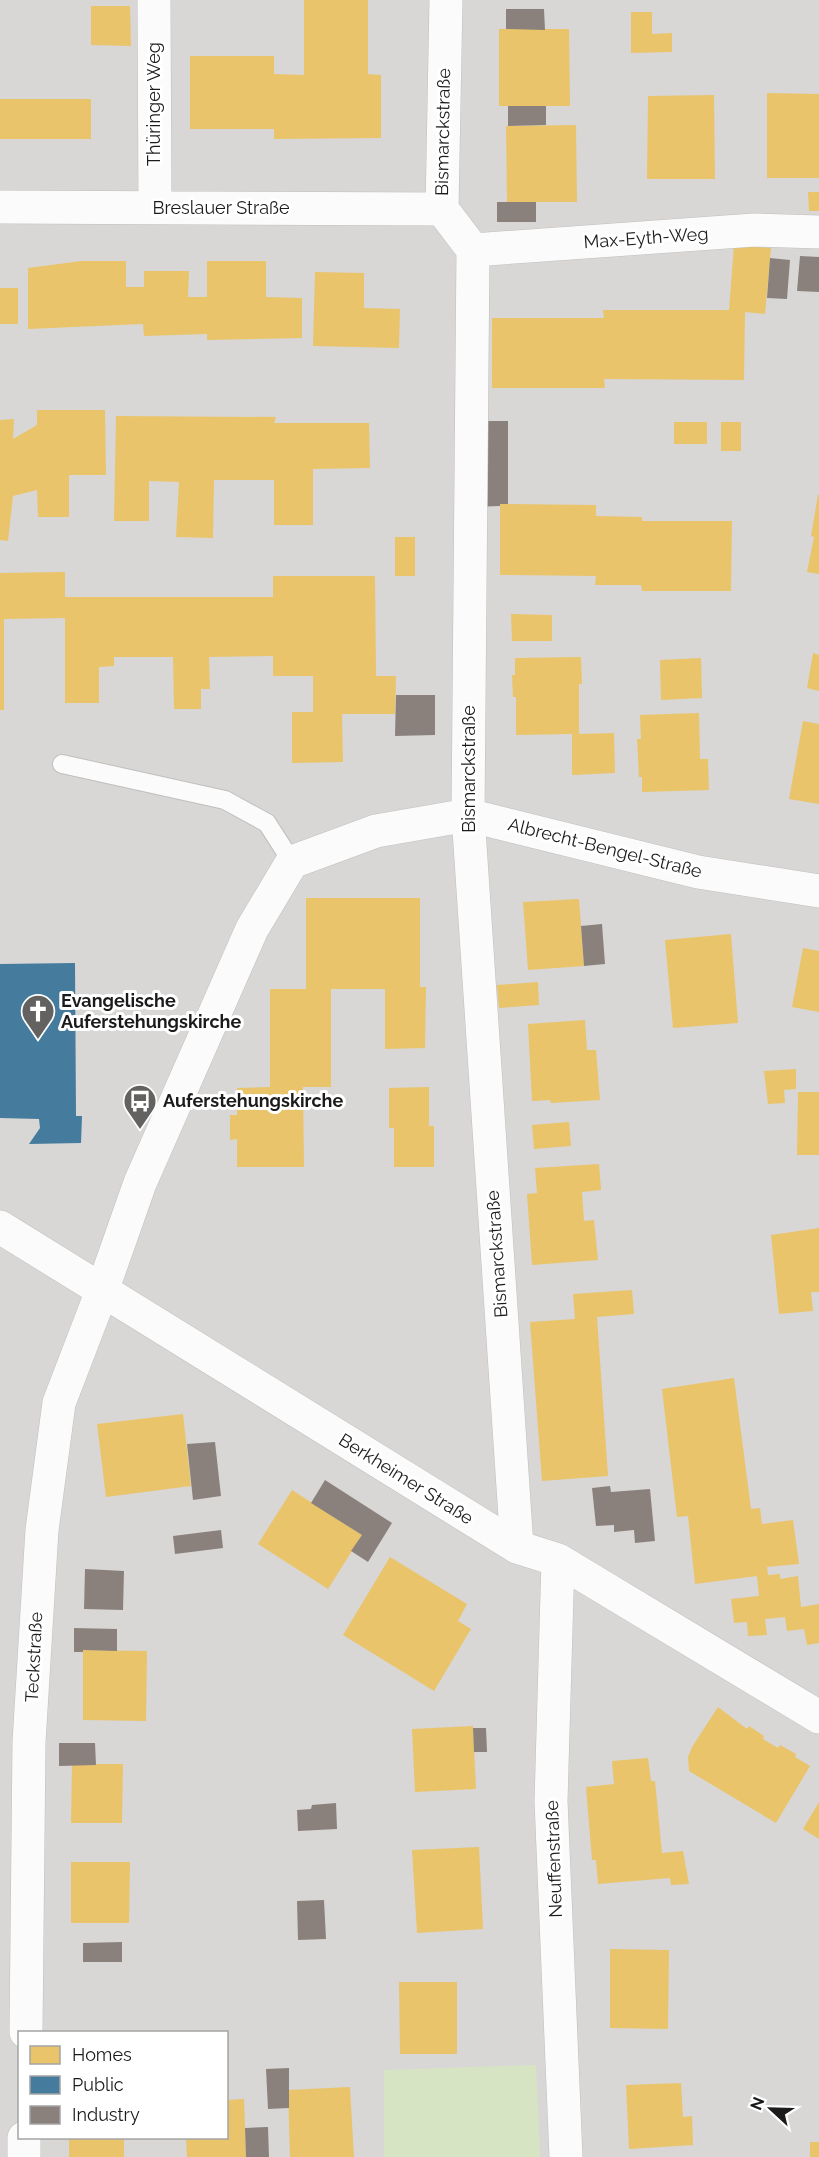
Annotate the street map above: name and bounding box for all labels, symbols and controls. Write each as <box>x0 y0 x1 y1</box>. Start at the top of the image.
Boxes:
street label: Thüringer Weg <box>143 42 164 166</box>
street label: Bismarckstraße <box>431 68 454 196</box>
street label: Breslauer Straße <box>152 197 290 218</box>
street label: Max-Eyth-Weg <box>583 223 709 252</box>
street label: Bismarckstraße <box>458 705 479 833</box>
street label: Albrecht-Bengel-Straße <box>506 813 705 882</box>
place label: Evangelische Auferstehungskirche <box>61 990 241 1032</box>
church icon: Evangelische Auferstehungskirche <box>20 993 56 1040</box>
bus stop icon: Auferstehungskirche <box>122 1083 158 1130</box>
place label: Auferstehungskirche <box>163 1090 343 1111</box>
street label: Bismarckstraße <box>482 1189 511 1318</box>
street label: Berkheimer Straße <box>335 1429 478 1529</box>
street label: Teckstraße <box>21 1611 46 1703</box>
street label: Neuffenstraße <box>541 1799 566 1918</box>
legend <box>18 2031 228 2139</box>
text: Homes <box>72 2044 132 2065</box>
text: Public <box>72 2074 124 2095</box>
north arrow <box>741 2079 801 2139</box>
text: N <box>746 2094 769 2113</box>
text: Industry <box>72 2104 140 2125</box>

